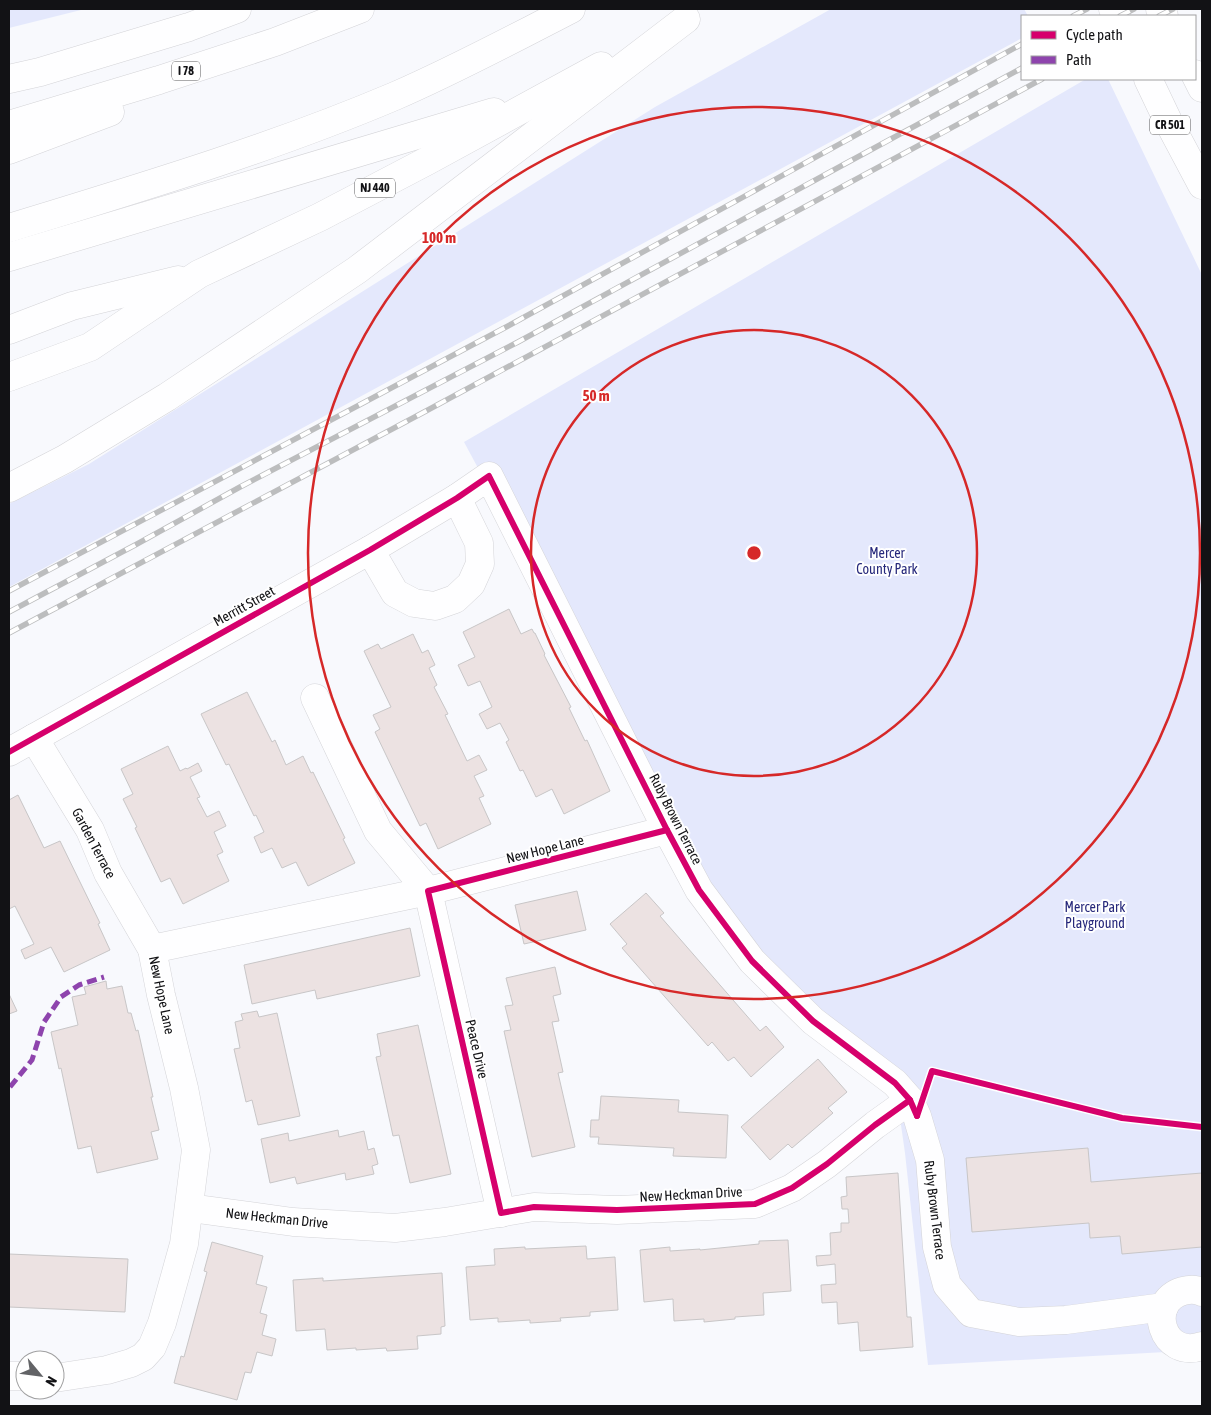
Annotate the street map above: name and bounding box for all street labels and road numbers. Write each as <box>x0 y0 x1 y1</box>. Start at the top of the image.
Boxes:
road number: I 78 <box>172 61 200 80</box>
road number: CR 501 <box>1150 116 1190 134</box>
road number: NJ 440 <box>355 178 395 198</box>
street label: Merritt Street <box>210 583 278 629</box>
street label: Ruby Brown Terrace <box>646 771 706 867</box>
street label: Garden Terrace <box>69 805 119 881</box>
street label: New Hope Lane <box>505 832 585 866</box>
street label: New Hope Lane <box>146 954 178 1036</box>
street label: Peace Drive <box>462 1018 492 1080</box>
street label: Ruby Brown Terrace <box>921 1159 949 1261</box>
street label: New Heckman Drive <box>639 1183 743 1205</box>
street label: New Heckman Drive <box>225 1205 329 1231</box>

